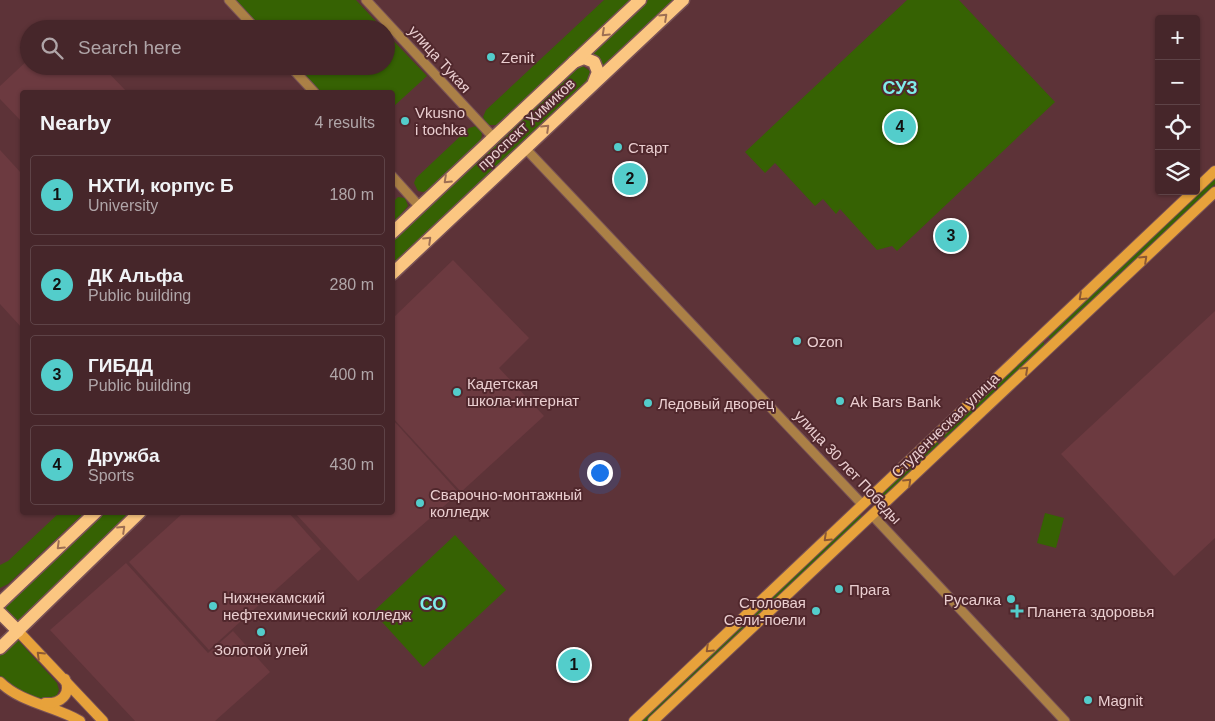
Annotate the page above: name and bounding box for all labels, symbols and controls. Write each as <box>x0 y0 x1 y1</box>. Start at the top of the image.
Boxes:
one-way arrow <box>659 14 668 23</box>
map controls <box>1155 15 1200 195</box>
button: + <box>1155 15 1200 60</box>
search box <box>20 20 395 75</box>
street label: улица Тукая <box>405 22 475 96</box>
one-way arrow <box>601 27 610 36</box>
icon: search <box>38 34 66 62</box>
text: Search here <box>78 37 182 58</box>
place label: Zenit <box>501 49 535 66</box>
marker: Zenit <box>485 51 497 63</box>
button: − <box>1155 60 1200 105</box>
street label: проспект Химиков <box>474 75 578 173</box>
district label: СУЗ <box>882 78 918 98</box>
place label: Vkusno i tochka <box>415 104 467 138</box>
button: locate <box>1155 105 1200 150</box>
pin: 4 <box>884 108 916 146</box>
text: Nearby <box>40 111 111 134</box>
text: 4 results <box>315 114 375 131</box>
marker: Vkusno i tochka <box>399 115 411 127</box>
one-way arrow <box>540 125 549 134</box>
place label: Старт <box>628 139 669 156</box>
marker: Старт <box>612 141 624 153</box>
button: layers <box>1155 150 1200 195</box>
pin: 2 <box>614 160 646 198</box>
one-way arrow <box>444 174 453 183</box>
text: НХТИ, корпус Б <box>88 175 234 196</box>
text: 1 <box>53 186 61 203</box>
text: 180 m <box>330 186 374 203</box>
text: University <box>88 197 158 214</box>
pin: 3 <box>935 217 967 255</box>
one-way arrow <box>422 237 431 246</box>
one-way arrow <box>1138 256 1147 265</box>
text: ДК Альфа <box>88 265 183 286</box>
text: 2 <box>53 276 61 293</box>
text: 280 m <box>330 276 374 293</box>
text: Public building <box>88 287 191 304</box>
one-way arrow <box>1078 291 1087 300</box>
place label: Ozon <box>807 333 843 350</box>
marker: Ozon <box>791 335 803 347</box>
text: ГИБДД <box>88 355 153 376</box>
text: 3 <box>53 366 61 383</box>
text: 400 m <box>330 366 374 383</box>
one-way arrow <box>1019 367 1028 376</box>
street label: Студенческая улица <box>888 369 1003 481</box>
place label: Кадетская школа-интернат <box>467 375 579 409</box>
text: Public building <box>88 377 191 394</box>
marker: Кадетская школа-интернат <box>451 386 463 398</box>
place label: Ak Bars Bank <box>850 393 941 410</box>
place label: Ледовый дворец <box>658 395 775 412</box>
marker: Ak Bars Bank <box>834 395 846 407</box>
marker: Ледовый дворец <box>642 397 654 409</box>
street label: улица 30 лет Победы <box>791 407 905 527</box>
text: Дружба <box>88 445 159 466</box>
text: 4 <box>53 456 61 473</box>
text: 430 m <box>330 456 374 473</box>
your location <box>587 460 613 486</box>
text: Sports <box>88 467 134 484</box>
one-way arrow <box>902 479 911 488</box>
place label: Сварочно-монтажный колледж <box>430 486 582 520</box>
marker: Сварочно-монтажный колледж <box>414 497 426 509</box>
one-way arrow <box>116 526 125 535</box>
one-way arrow <box>823 532 832 541</box>
one-way arrow <box>57 540 66 549</box>
place label: Прага <box>849 581 891 598</box>
marker: Прага <box>833 583 845 595</box>
place label: Нижнекамский нефтехимический колледж <box>223 589 411 623</box>
place label: Русалка <box>944 591 1002 608</box>
marker: Русалка <box>1005 593 1017 605</box>
district label: СО <box>420 594 446 614</box>
place label: Столовая Сели-поели <box>724 594 806 628</box>
marker: Нижнекамский нефтехимический колледж <box>207 600 219 612</box>
place label: Планета здоровья <box>1027 603 1154 620</box>
marker: Столовая Сели-поели <box>810 605 822 617</box>
marker: Планета здоровья <box>1011 605 1023 617</box>
marker: Золотой улей <box>255 626 267 638</box>
place label: Золотой улей <box>214 641 308 658</box>
one-way arrow <box>706 643 715 652</box>
pin: 1 <box>558 646 590 684</box>
one-way arrow <box>37 652 46 661</box>
place label: Magnit <box>1098 692 1144 709</box>
marker: Magnit <box>1082 694 1094 706</box>

